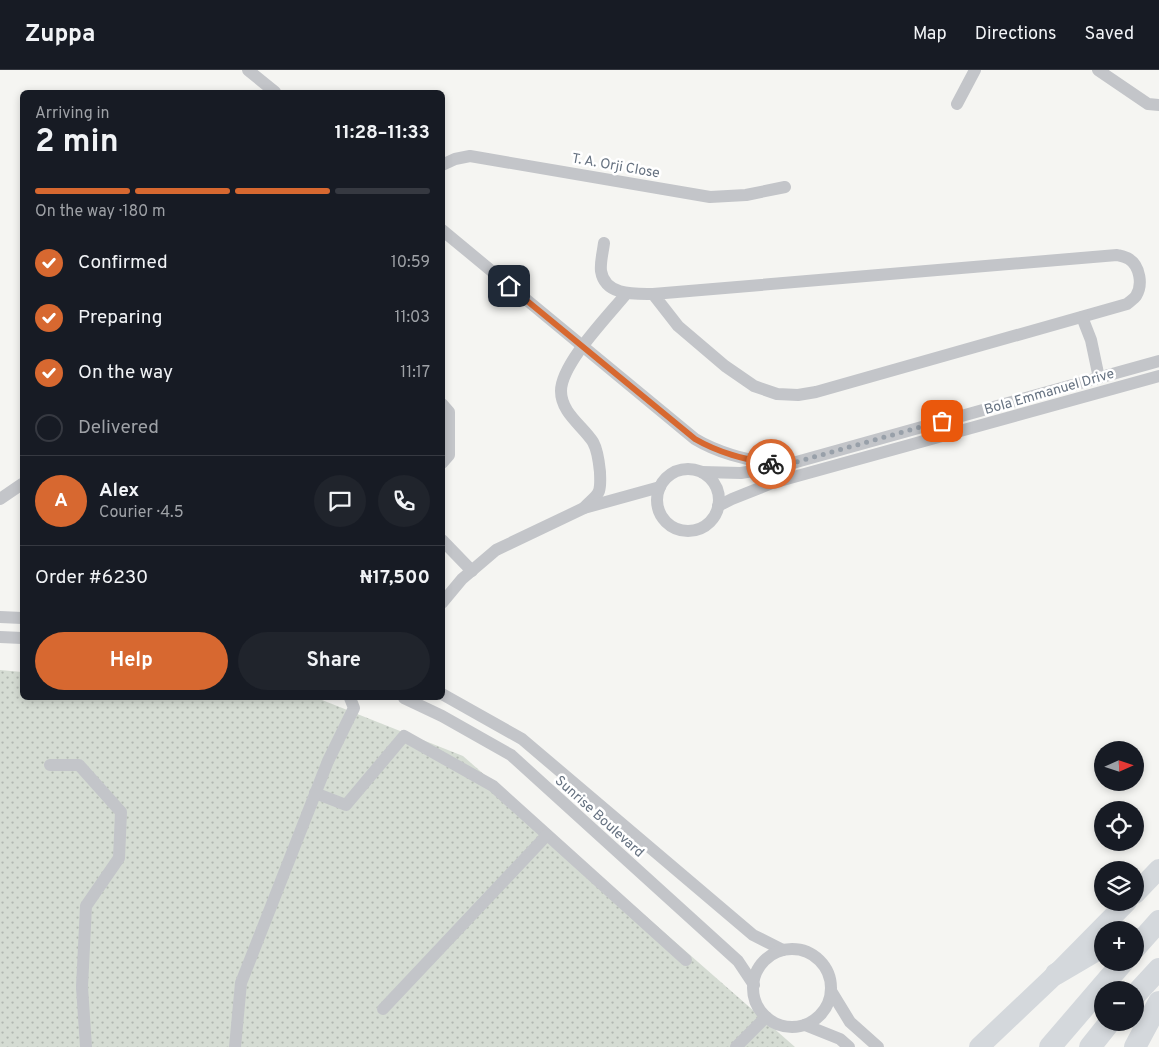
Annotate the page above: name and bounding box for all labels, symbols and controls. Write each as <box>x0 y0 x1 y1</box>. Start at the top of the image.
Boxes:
text: Zuppa <box>25 20 95 50</box>
text: Map <box>913 23 947 46</box>
text: Directions <box>975 23 1057 46</box>
text: Saved <box>1085 23 1134 46</box>
text: Arriving in <box>35 104 110 124</box>
text: 11:28–11:33 <box>335 121 430 145</box>
text: 2 min <box>35 123 119 163</box>
street label: T. A. Orji Close <box>570 150 661 183</box>
text: On the way · 180 m <box>35 202 166 222</box>
icon: check <box>35 249 63 277</box>
text: Confirmed <box>78 251 168 275</box>
text: 10:59 <box>391 253 430 273</box>
pin <box>488 265 530 307</box>
icon: home <box>495 272 523 300</box>
icon: check <box>35 304 63 332</box>
text: Preparing <box>78 306 162 330</box>
text: 11:03 <box>395 308 430 328</box>
icon: check <box>35 359 63 387</box>
text: On the way <box>78 361 173 385</box>
text: 11:17 <box>400 363 430 383</box>
street label: Bola Emmanuel Drive <box>982 366 1116 419</box>
pin <box>921 400 963 442</box>
icon: bag <box>928 407 956 435</box>
text: Delivered <box>78 416 159 440</box>
courier <box>746 439 796 489</box>
icon: bike <box>757 450 785 478</box>
button: chat <box>314 475 366 527</box>
button: phone <box>378 475 430 527</box>
text: Alex <box>99 479 139 503</box>
text: A <box>54 489 68 513</box>
text: Courier · 4.5 <box>99 503 184 523</box>
text: Order #6230 <box>35 566 148 590</box>
text: ₦17,500 <box>360 566 430 590</box>
button: Help <box>35 632 228 690</box>
button: Share <box>238 632 430 690</box>
north arrow <box>1094 741 1144 791</box>
map controls <box>1094 741 1144 1031</box>
street label: Sunrise Boulevard <box>551 773 647 862</box>
button: locate <box>1094 801 1144 851</box>
button: layers <box>1094 861 1144 911</box>
button: + <box>1094 921 1144 971</box>
button: − <box>1094 981 1144 1031</box>

